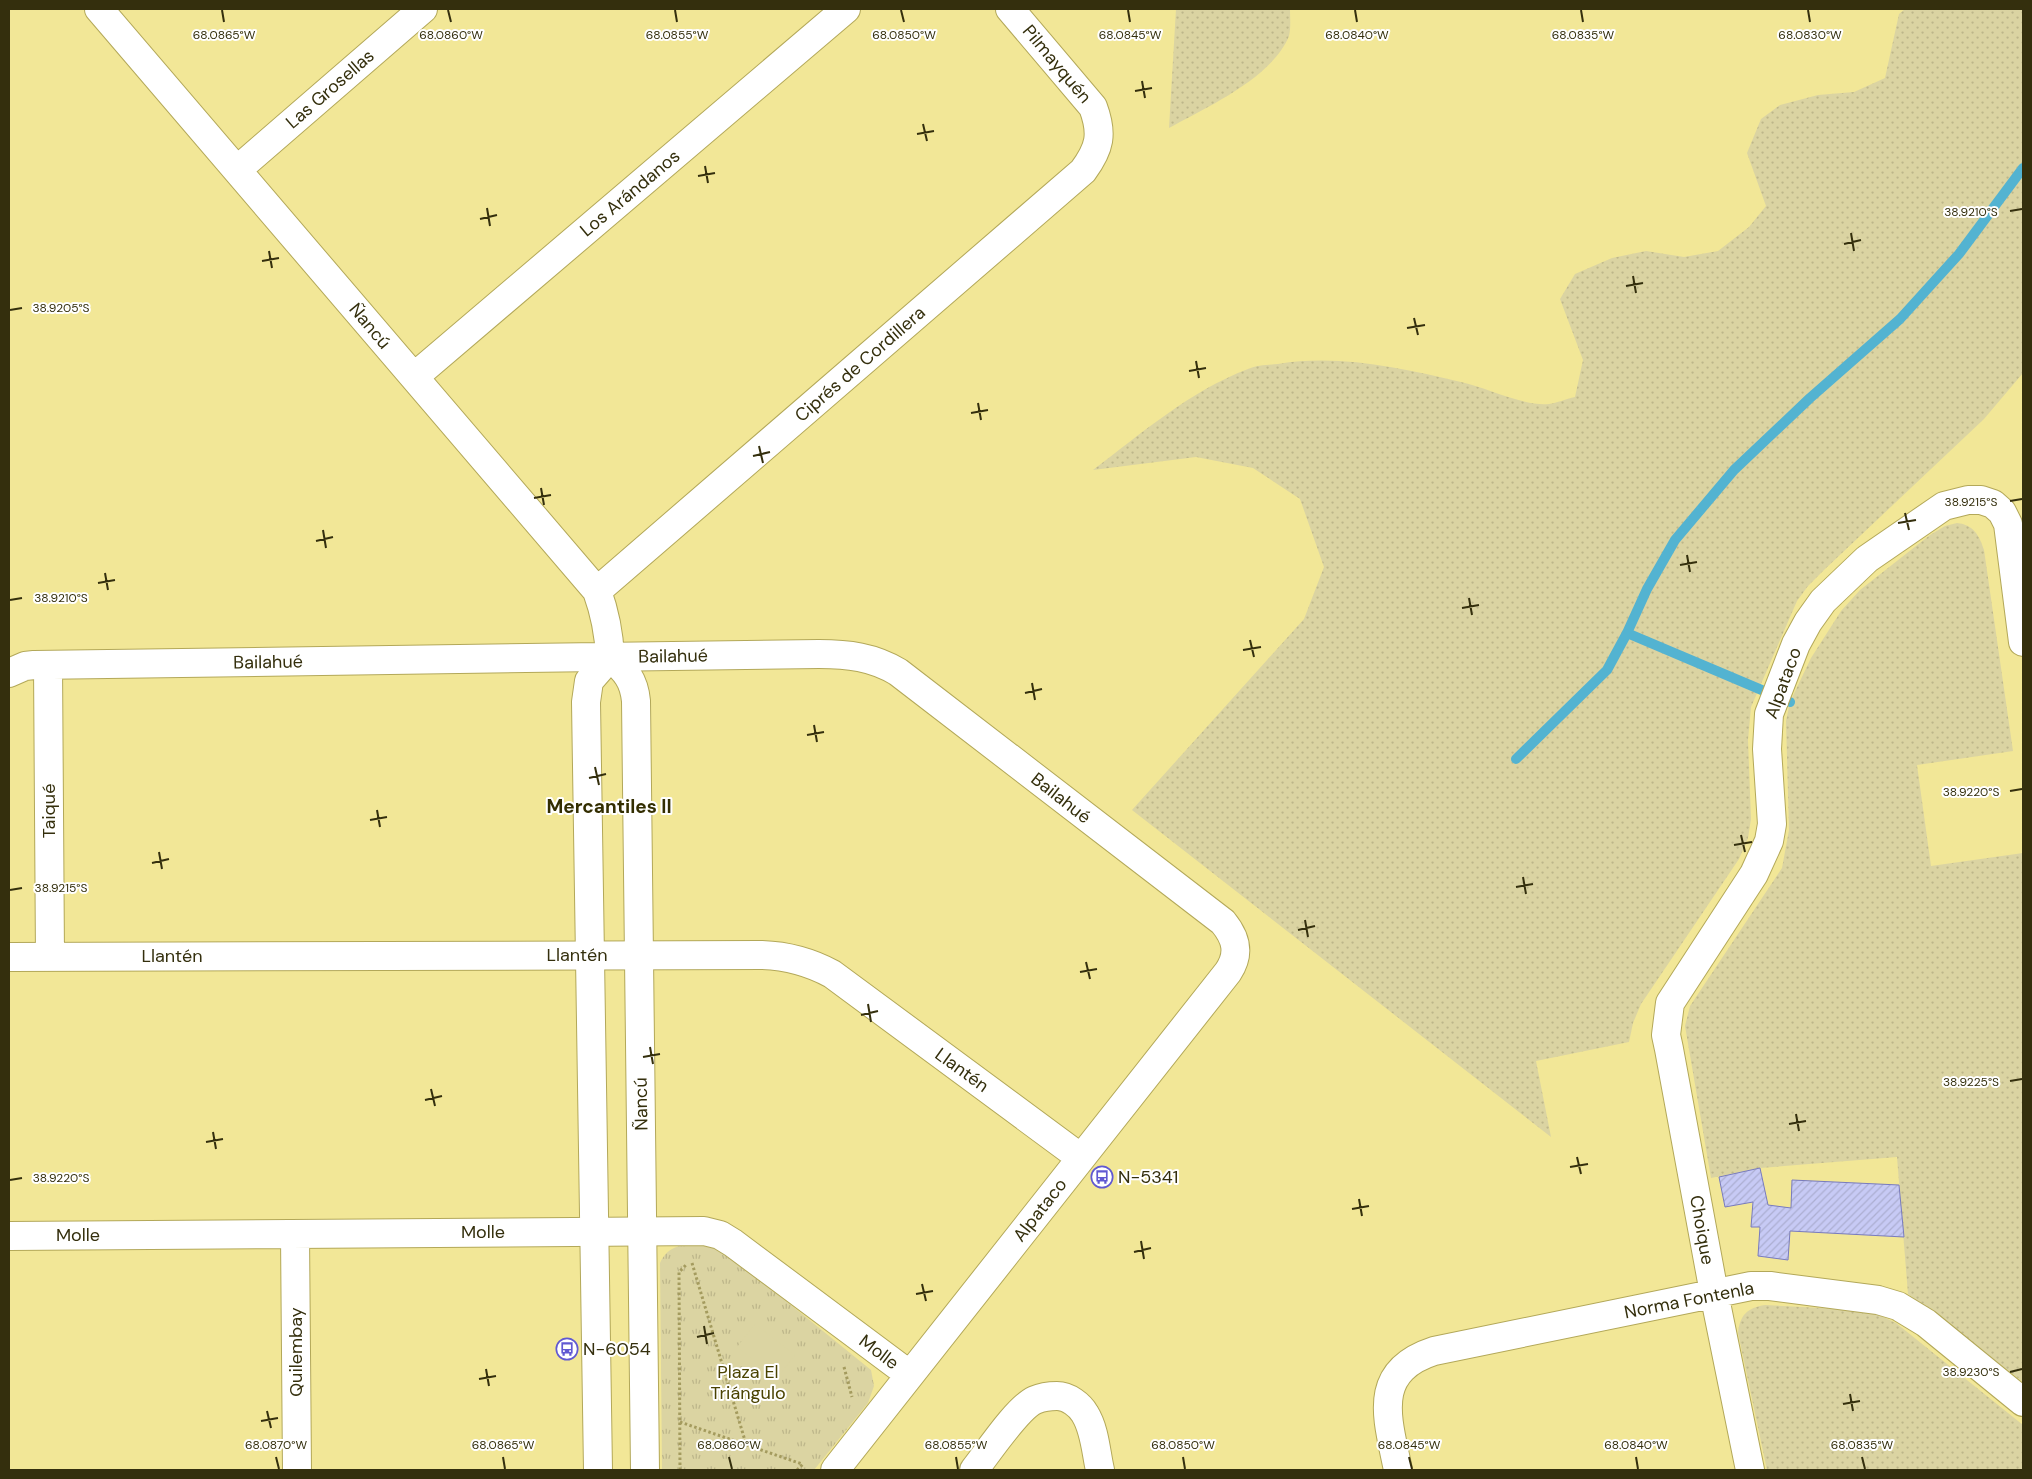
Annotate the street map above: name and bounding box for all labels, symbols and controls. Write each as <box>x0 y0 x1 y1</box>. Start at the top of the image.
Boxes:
street label: Pilmayquén <box>1017 20 1097 108</box>
text: 68.0865°W <box>193 27 256 43</box>
text: 68.0860°W <box>419 27 483 43</box>
text: 68.0855°W <box>646 27 709 43</box>
text: 68.0850°W <box>872 27 936 43</box>
text: 68.0845°W <box>1099 27 1162 43</box>
text: 68.0840°W <box>1325 27 1389 43</box>
text: 68.0835°W <box>1552 27 1615 43</box>
text: 68.0830°W <box>1778 27 1842 43</box>
street label: Las Grosellas <box>281 44 379 134</box>
street label: Los Arándanos <box>575 144 685 242</box>
text: 38.9210°S <box>1944 204 1998 220</box>
street label: Ñancú <box>344 298 396 354</box>
text: 38.9205°S <box>32 300 90 316</box>
street label: Ciprés de Cordillera <box>790 301 930 427</box>
text: 38.9215°S <box>1945 494 1997 510</box>
text: 38.9210°S <box>34 590 88 606</box>
street label: Bailahué <box>638 643 708 669</box>
street label: Alpataco <box>1759 644 1807 722</box>
street label: Bailahué <box>233 649 303 675</box>
street label: Bailahué <box>1026 767 1096 829</box>
street label: Taiqué <box>37 784 61 838</box>
text: 38.9220°S <box>1943 784 1999 800</box>
district label: Mercantiles II <box>546 794 672 819</box>
text: 38.9215°S <box>35 880 87 896</box>
street label: Llantén <box>547 943 607 967</box>
street label: Llantén <box>142 944 202 968</box>
street label: Llantén <box>930 1042 994 1098</box>
text: 38.9225°S <box>1943 1074 1999 1090</box>
street label: Ñancú <box>629 1077 653 1131</box>
bus stop icon: N-5341 <box>1090 1165 1114 1189</box>
place label: N-5341 <box>1118 1165 1178 1189</box>
text: 38.9220°S <box>33 1170 89 1186</box>
street label: Alpataco <box>1008 1173 1072 1247</box>
street label: Choique <box>1684 1193 1720 1267</box>
street label: Molle <box>461 1220 505 1244</box>
street label: Molle <box>56 1223 100 1247</box>
street label: Norma Fontenla <box>1622 1276 1756 1324</box>
street label: Quilembay <box>284 1307 308 1397</box>
street label: Molle <box>854 1329 904 1375</box>
bus stop icon: N-6054 <box>555 1337 579 1361</box>
place label: N-6054 <box>583 1337 651 1361</box>
park label: Plaza El Triángulo <box>710 1360 786 1405</box>
text: 38.9230°S <box>1942 1364 2000 1380</box>
text: 68.0870°W <box>245 1437 307 1453</box>
text: 68.0865°W <box>472 1437 535 1453</box>
text: 68.0860°W <box>697 1437 761 1453</box>
text: 68.0855°W <box>925 1437 988 1453</box>
text: 68.0850°W <box>1151 1437 1215 1453</box>
text: 68.0845°W <box>1378 1437 1441 1453</box>
text: 68.0840°W <box>1604 1437 1668 1453</box>
text: 68.0835°W <box>1831 1437 1894 1453</box>

